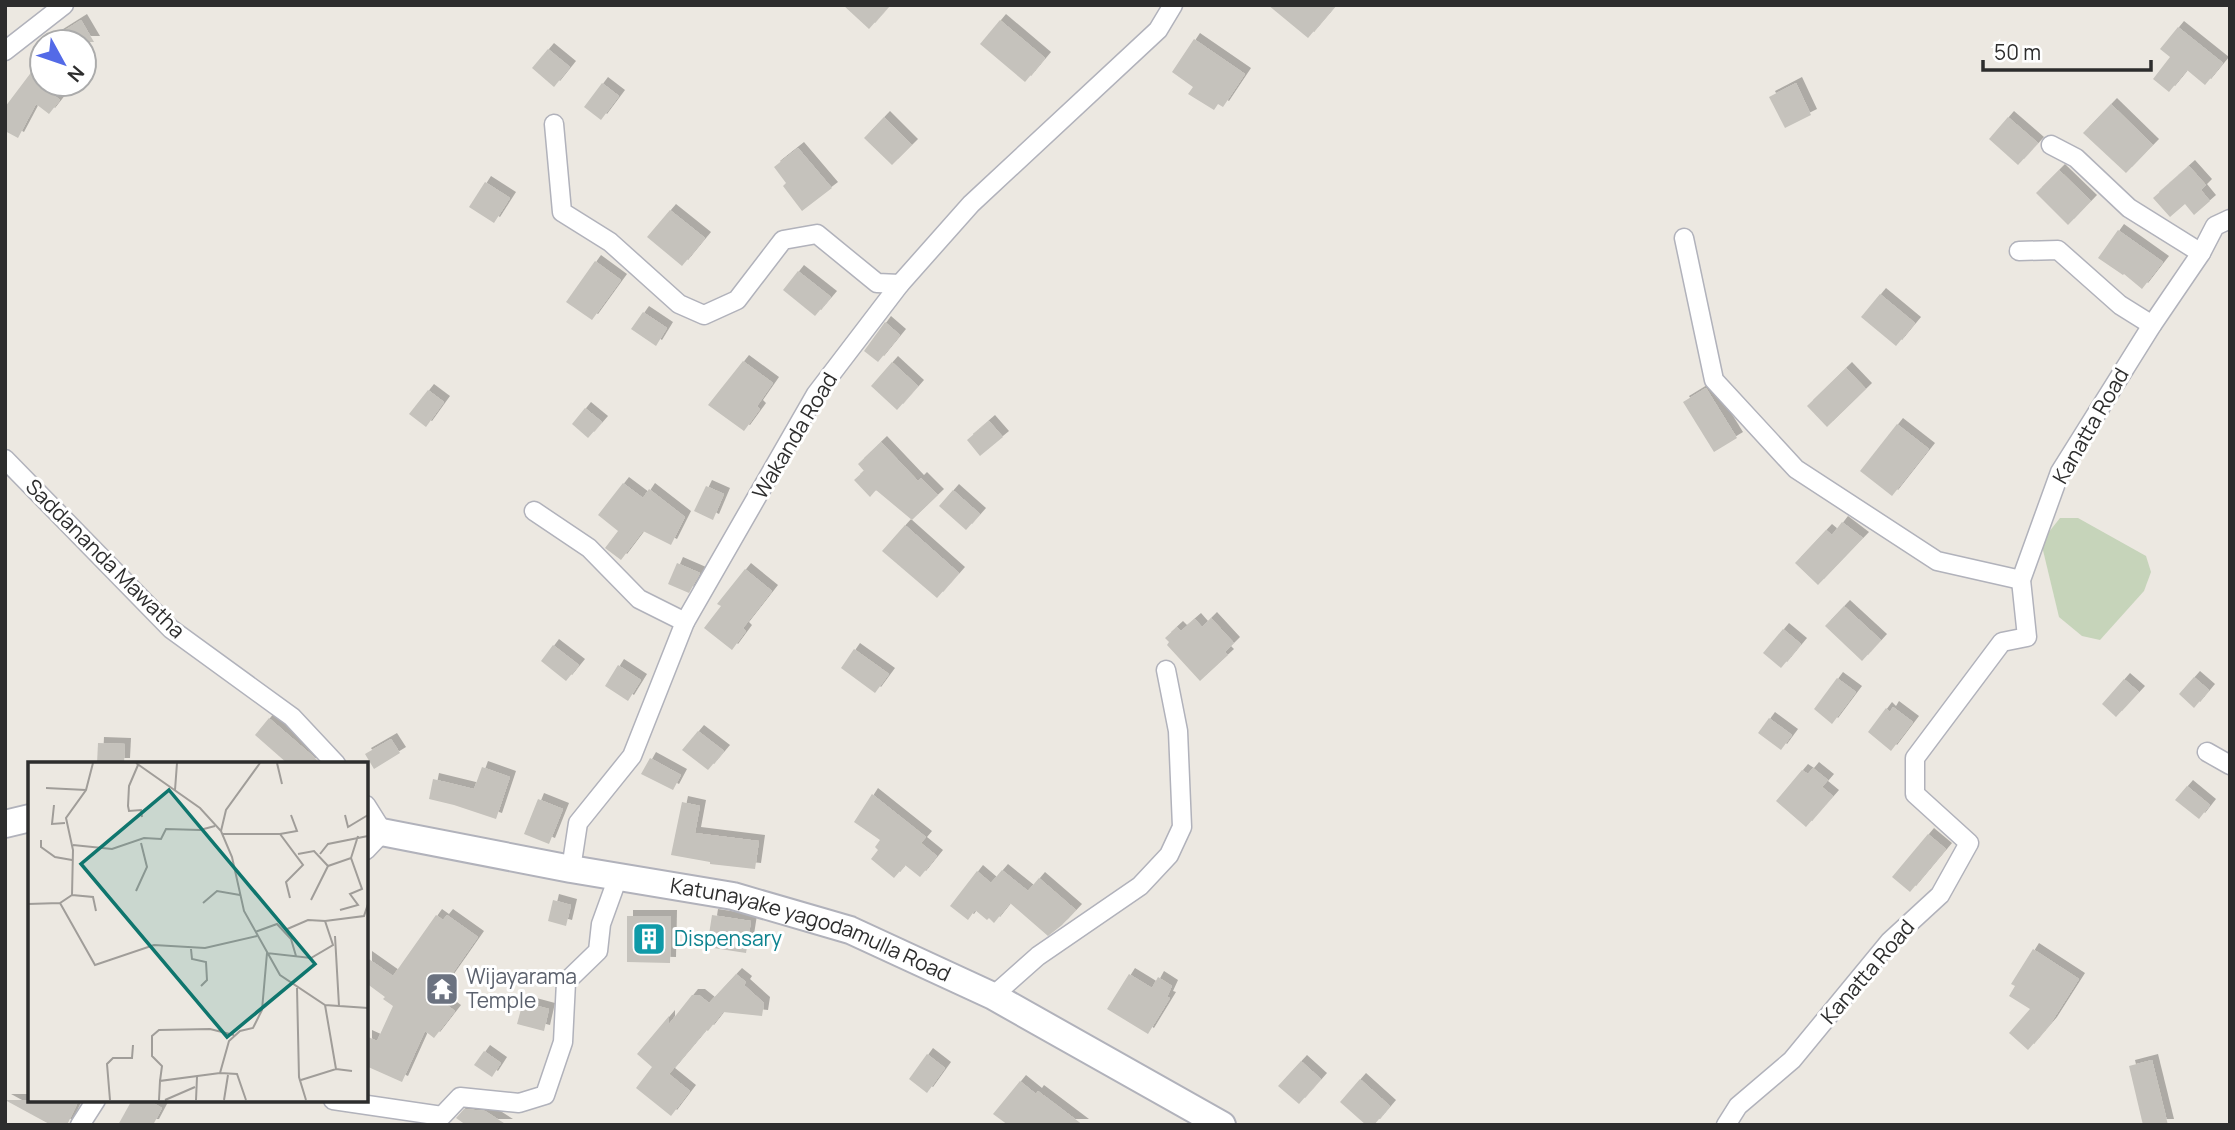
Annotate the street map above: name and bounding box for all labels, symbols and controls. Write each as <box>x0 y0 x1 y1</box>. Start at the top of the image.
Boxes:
north arrow <box>28 28 98 98</box>
scale bar <box>1983 28 2151 72</box>
text: 50 m <box>1994 38 2041 66</box>
text: N <box>62 60 90 88</box>
street label: Kanatta Road <box>2046 362 2135 489</box>
street label: Wakanda Road <box>745 367 843 504</box>
street label: Saddananda Mawatha <box>20 473 191 644</box>
inset map <box>28 762 368 1102</box>
street label: Katunayake yagodamulla Road <box>668 871 956 988</box>
street label: Kanatta Road <box>1814 913 1920 1029</box>
building icon: Dispensary <box>630 920 668 958</box>
place label: Dispensary <box>674 924 782 952</box>
place label: Wijayarama Temple <box>466 962 577 1014</box>
temple icon: Wijayarama Temple <box>423 970 461 1008</box>

